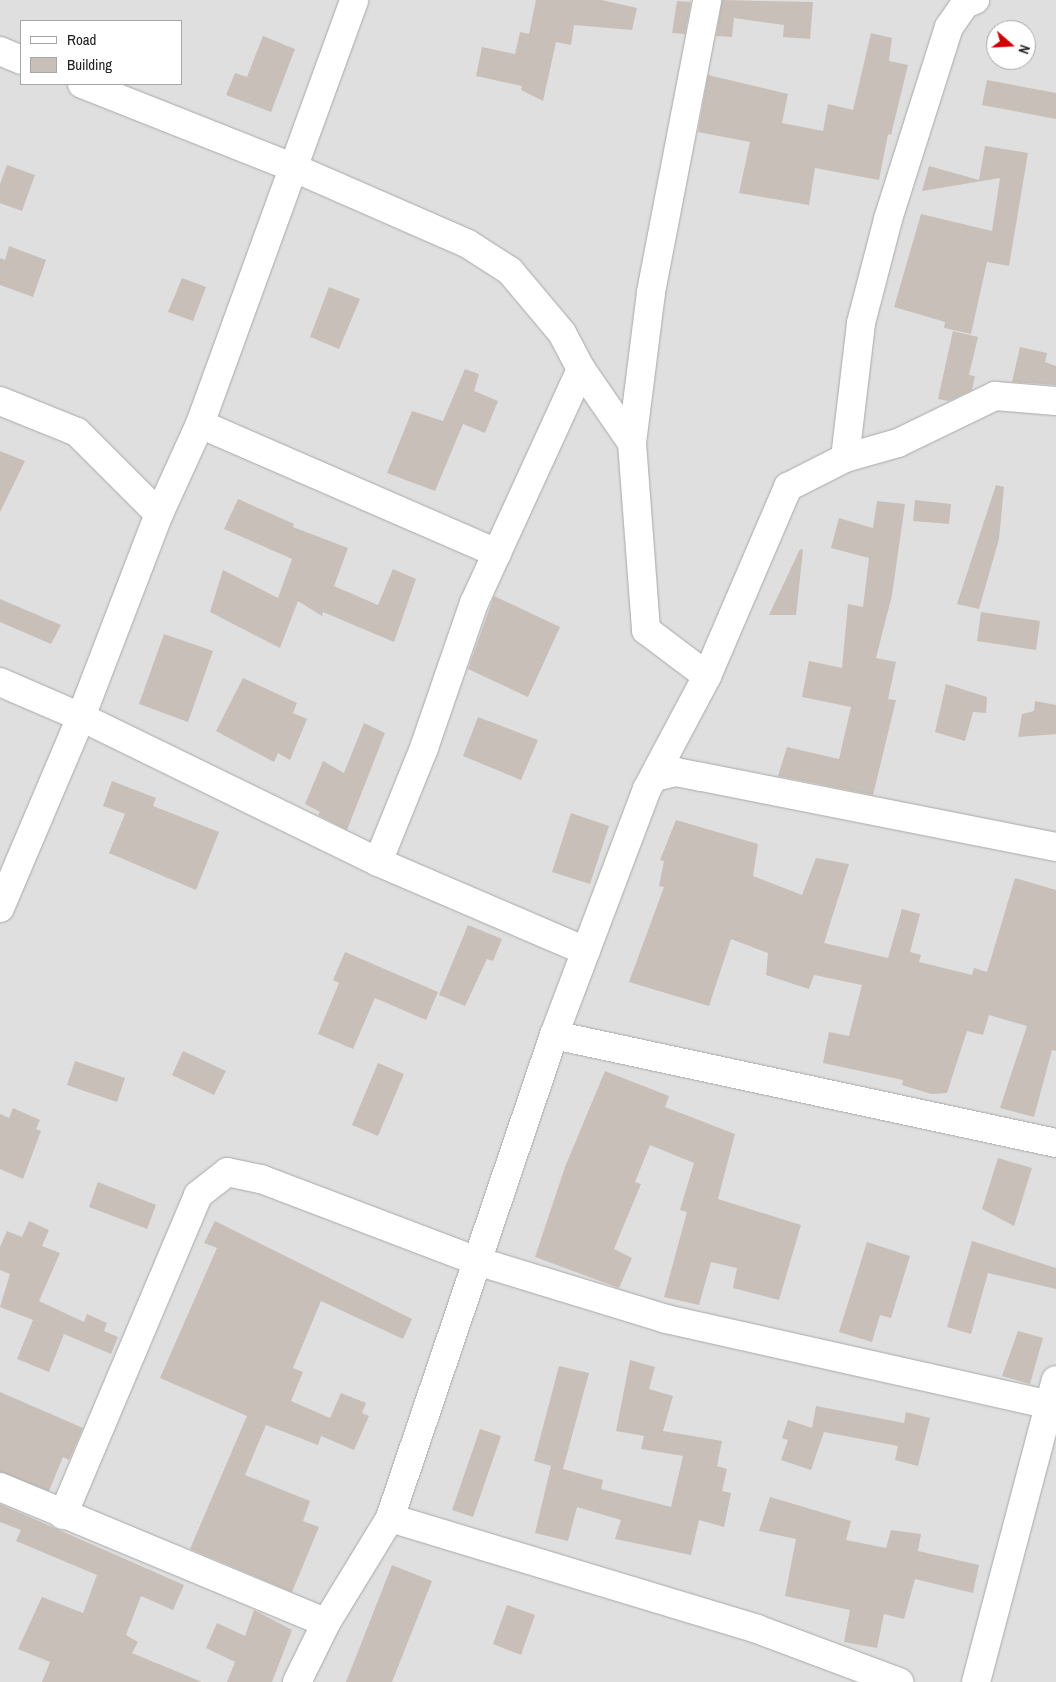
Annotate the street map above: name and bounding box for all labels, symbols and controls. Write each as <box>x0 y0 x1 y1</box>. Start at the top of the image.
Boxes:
legend <box>20 20 182 85</box>
north arrow <box>986 20 1036 70</box>
text: Road <box>67 29 96 50</box>
text: N <box>1014 43 1034 56</box>
text: Building <box>67 54 112 75</box>

